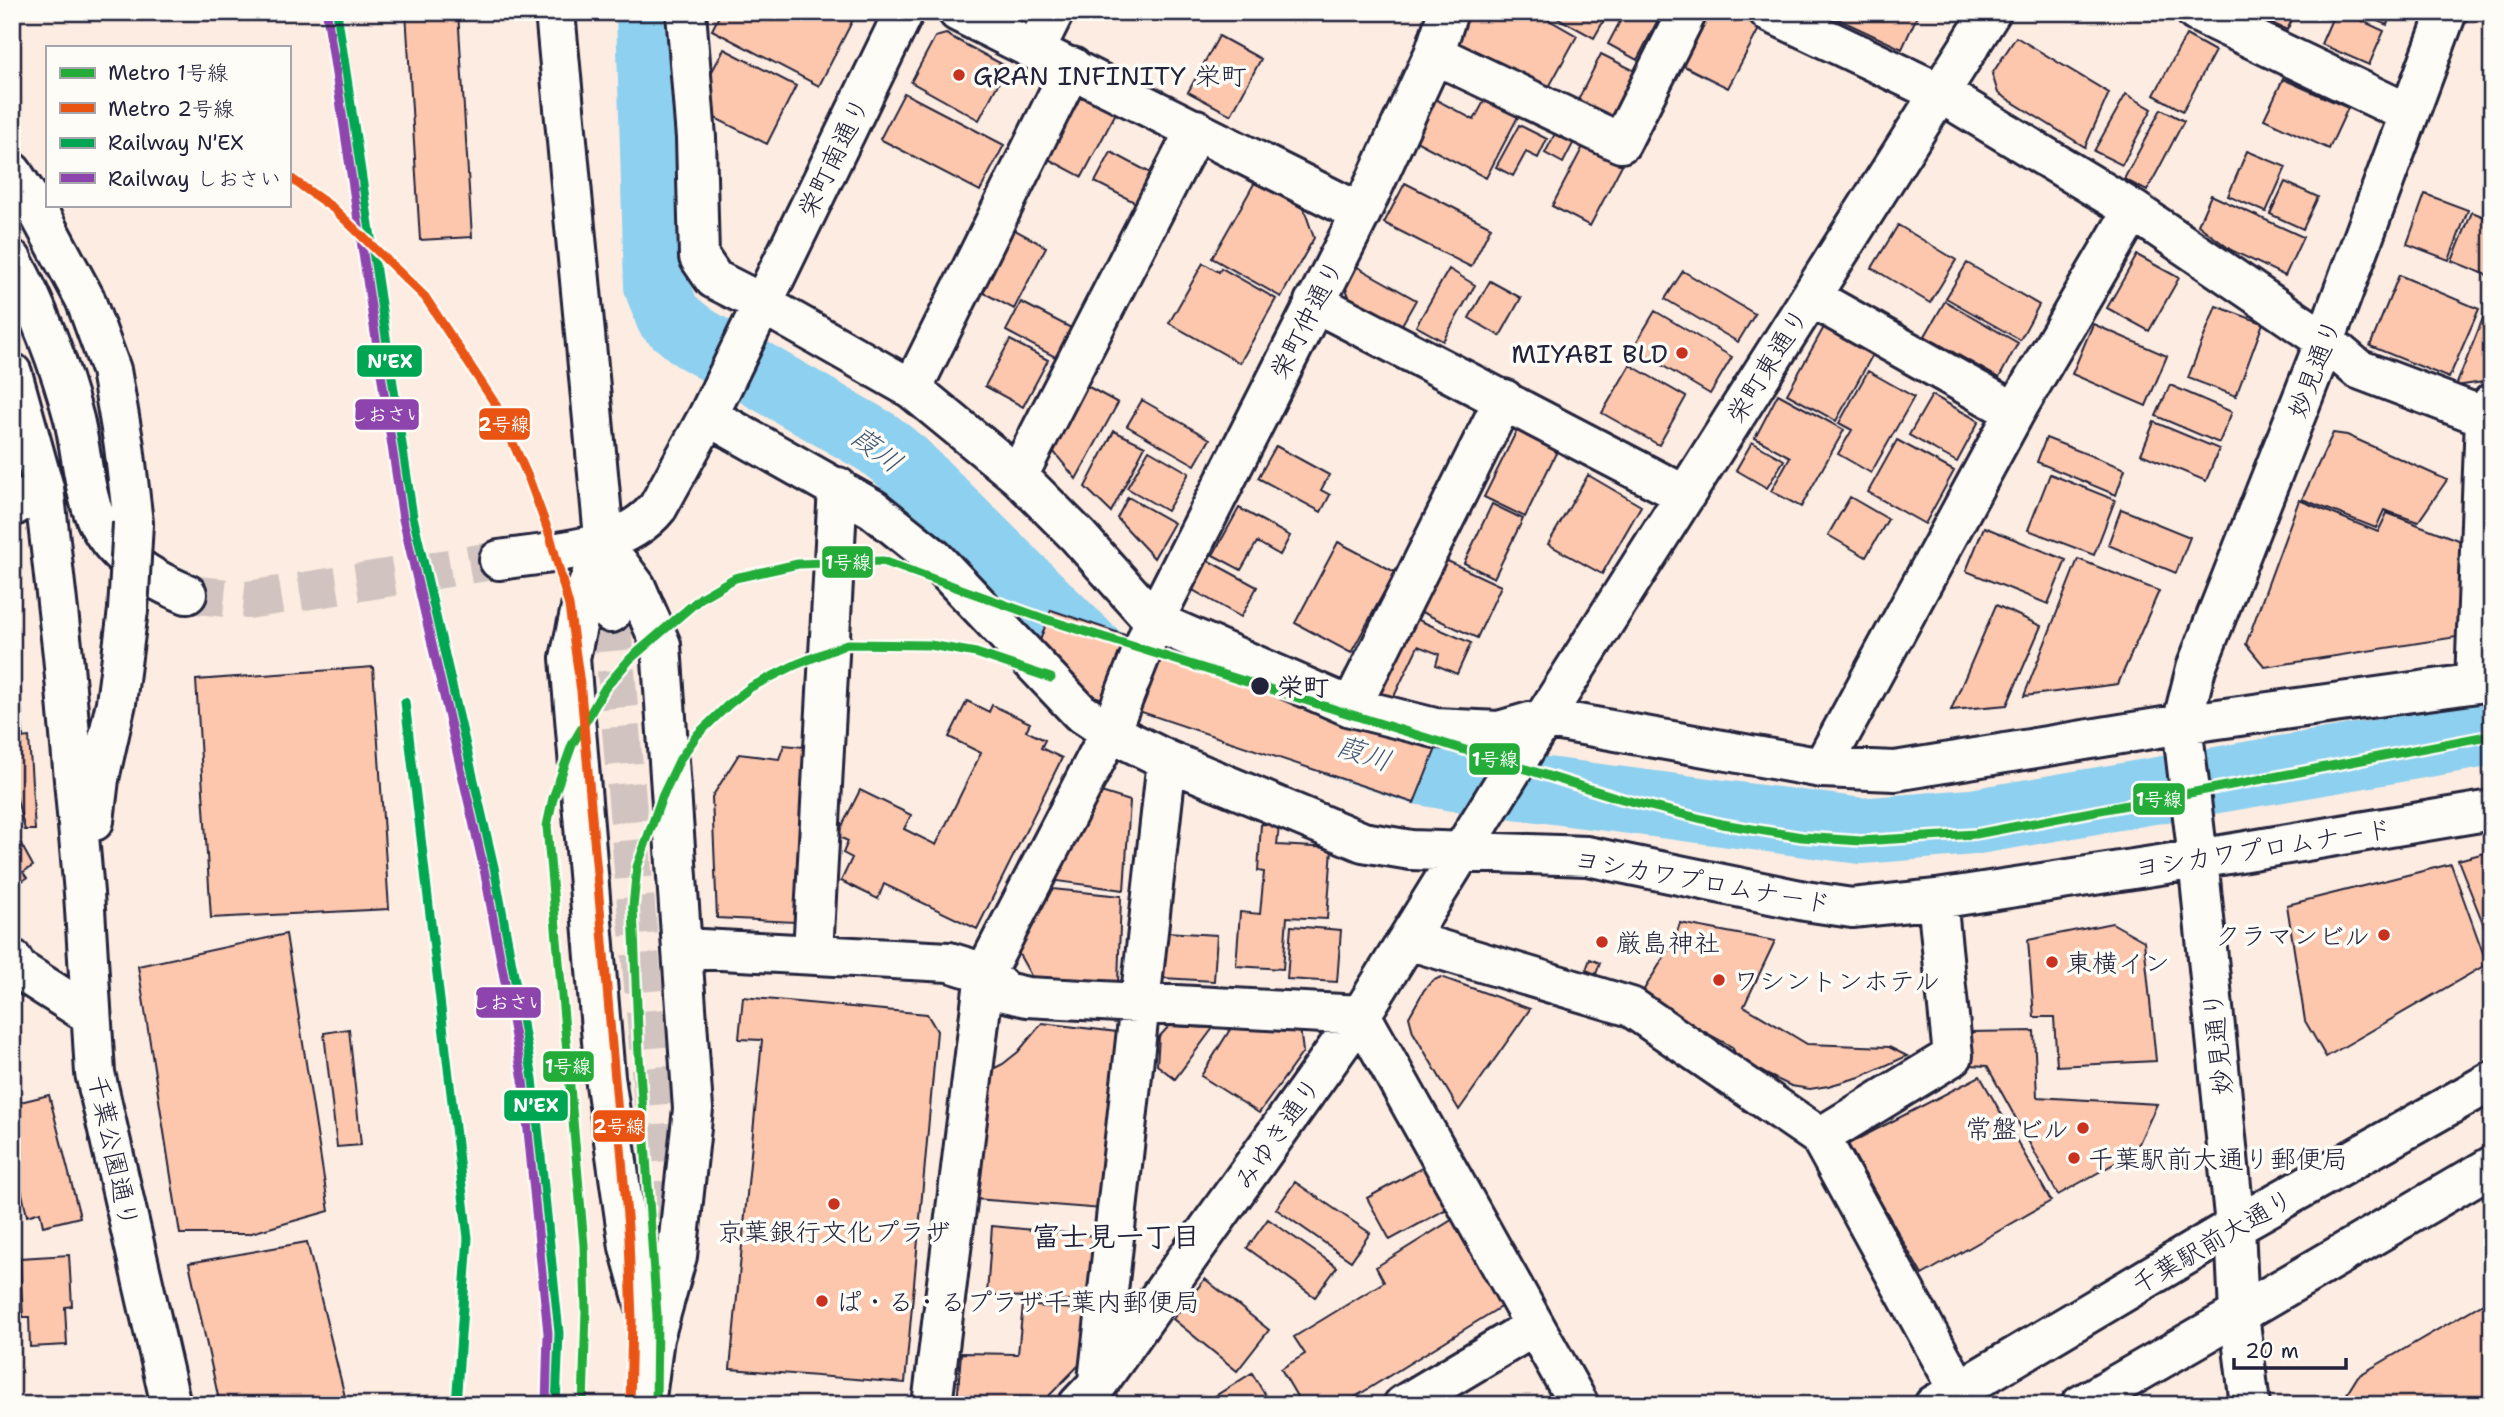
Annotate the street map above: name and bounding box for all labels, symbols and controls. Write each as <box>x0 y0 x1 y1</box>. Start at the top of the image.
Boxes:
legend <box>46 46 290 206</box>
place label: GRAN INFINITY 栄町 <box>973 58 1247 93</box>
text: Metro 1号線 <box>108 59 228 87</box>
marker: GRAN INFINITY 栄町 <box>951 67 967 83</box>
street label: 栄町南通り <box>789 91 877 223</box>
text: Metro 2号線 <box>108 95 234 123</box>
text: Railway N'EX <box>108 129 244 157</box>
text: Railway しおさい <box>108 165 281 193</box>
street label: 栄町仲通り <box>1261 253 1351 385</box>
street label: 栄町東通り <box>1718 301 1816 429</box>
street label: 妙見通り <box>2279 313 2349 423</box>
place label: MIYABI BLD <box>1511 336 1668 371</box>
line badge: N'EX <box>356 344 423 378</box>
marker: MIYABI BLD <box>1674 345 1690 361</box>
text: N'EX <box>367 349 413 374</box>
line badge: しおさい <box>354 398 420 431</box>
text: しおさい <box>349 402 425 427</box>
line badge: 2号線 <box>478 407 531 441</box>
text: 2号線 <box>478 412 530 437</box>
water label: 葭川 <box>843 417 911 481</box>
line badge: 1号線 <box>821 545 874 579</box>
text: 1号線 <box>825 550 871 575</box>
place label: 栄町 <box>1277 669 1329 704</box>
marker: 栄町 <box>1249 675 1271 697</box>
water label: 葭川 <box>1331 726 1397 780</box>
line badge: 1号線 <box>1468 742 1521 776</box>
text: 1号線 <box>1472 747 1518 772</box>
line badge: 1号線 <box>2132 782 2186 816</box>
text: 1号線 <box>2136 787 2182 812</box>
street label: ヨシカワプロムナード <box>2132 810 2394 886</box>
street label: ヨシカワプロムナード <box>1572 841 1834 921</box>
place label: クラマンビル <box>2215 918 2370 953</box>
place label: 厳島神社 <box>1616 925 1720 960</box>
marker: クラマンビル <box>2376 927 2392 943</box>
marker: 厳島神社 <box>1594 934 1610 950</box>
place label: 東横イン <box>2066 945 2170 980</box>
marker: 東横イン <box>2044 954 2060 970</box>
place label: ワシントンホテル <box>1733 963 1940 998</box>
marker: ワシントンホテル <box>1711 972 1727 988</box>
line badge: しおさい <box>475 986 542 1019</box>
street label: 妙見通り <box>2194 989 2240 1097</box>
text: しおさい <box>471 990 547 1015</box>
line badge: 1号線 <box>542 1050 595 1083</box>
text: 1号線 <box>545 1054 591 1079</box>
street label: みゆき通り <box>1225 1070 1329 1196</box>
street label: 千葉公園通り <box>81 1071 147 1231</box>
line badge: N'EX <box>503 1089 569 1122</box>
text: N'EX <box>513 1093 559 1118</box>
line badge: 2号線 <box>592 1109 646 1143</box>
place label: 常盤ビル <box>1966 1111 2069 1146</box>
text: 2号線 <box>593 1114 645 1139</box>
marker: 常盤ビル <box>2075 1120 2091 1136</box>
place label: 千葉駅前大通り郵便局 <box>2088 1141 2348 1176</box>
marker: 千葉駅前大通り郵便局 <box>2066 1150 2082 1166</box>
street label: 千葉駅前大通り <box>2124 1180 2300 1302</box>
marker: 京葉銀行文化プラザ <box>826 1196 842 1212</box>
place label: 京葉銀行文化プラザ <box>717 1214 951 1249</box>
district label: 富士見一丁目 <box>1032 1217 1200 1255</box>
place label: ぱ・る・るプラザ千葉内郵便局 <box>836 1284 1200 1319</box>
marker: ぱ・る・るプラザ千葉内郵便局 <box>814 1293 830 1309</box>
scale bar <box>2234 1326 2346 1370</box>
text: 20 m <box>2245 1337 2299 1365</box>

